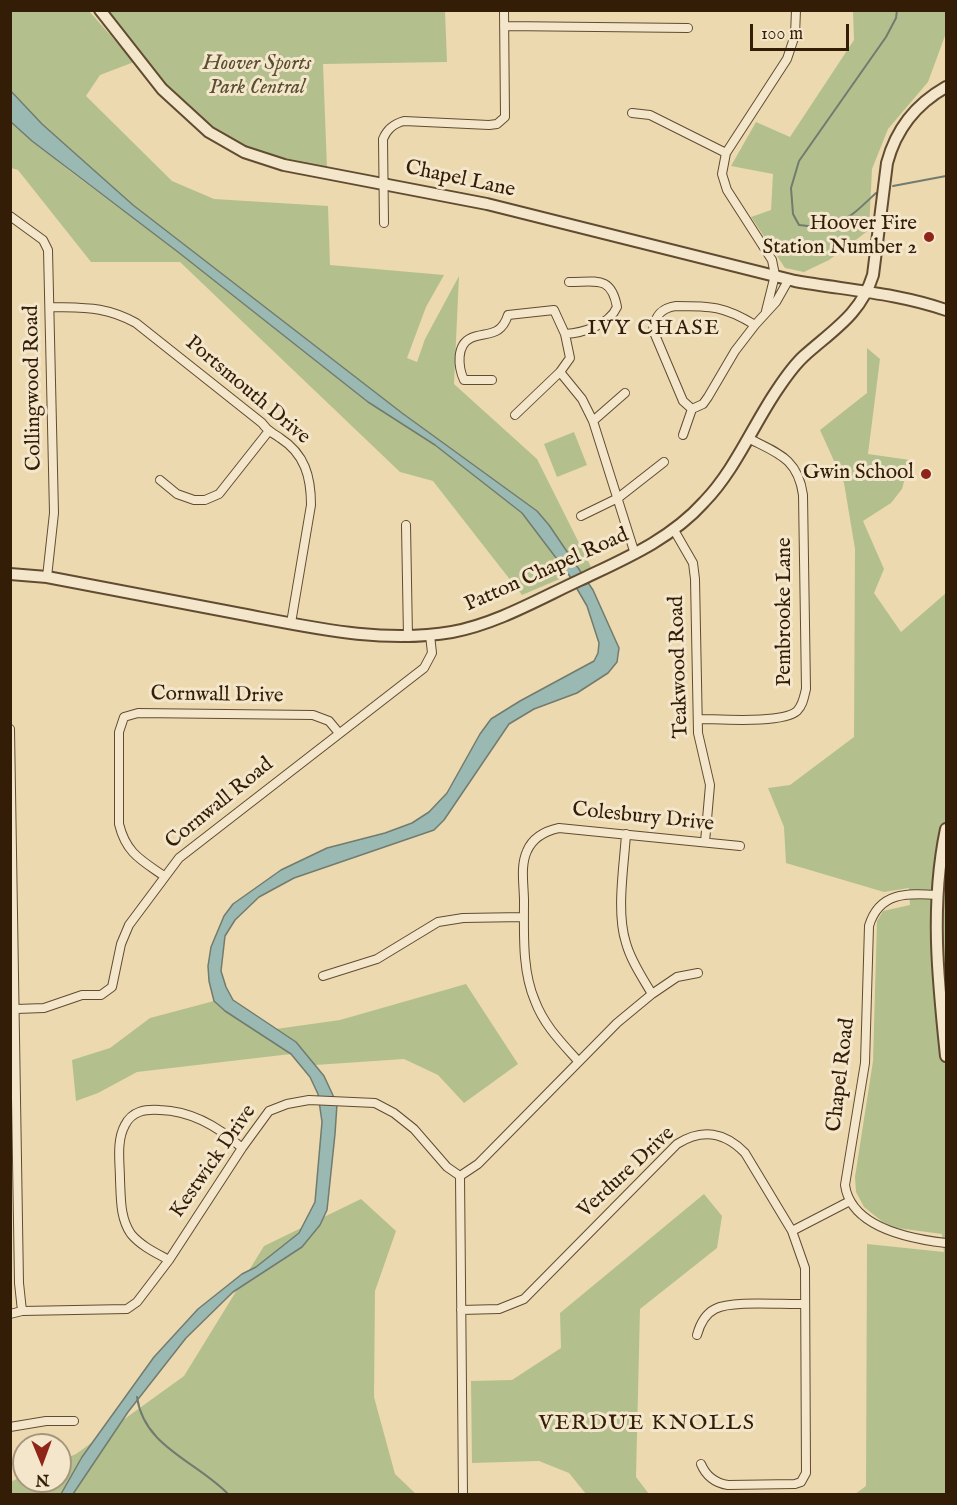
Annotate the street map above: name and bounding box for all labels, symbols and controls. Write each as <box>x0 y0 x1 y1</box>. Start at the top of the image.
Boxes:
scale bar <box>753 12 852 50</box>
text: 100 m <box>761 23 803 46</box>
park label: Hoover Sports Park Central <box>203 52 311 102</box>
street label: Chapel Lane <box>403 156 517 204</box>
place label: Hoover Fire Station Number 2 <box>763 212 917 262</box>
marker: Hoover Fire Station Number 2 <box>922 230 936 244</box>
street label: Collingwood Road <box>20 305 48 471</box>
district label: IVY CHASE <box>587 316 721 342</box>
street label: Portsmouth Drive <box>179 331 315 451</box>
place label: Gwin School <box>803 461 914 487</box>
marker: Gwin School <box>919 467 933 481</box>
street label: Patton Chapel Road <box>461 524 633 618</box>
street label: Pembrooke Lane <box>773 537 799 687</box>
street label: Teakwood Road <box>665 595 695 739</box>
street label: Cornwall Drive <box>150 682 284 710</box>
street label: Cornwall Road <box>161 753 279 855</box>
street label: Colesbury Drive <box>571 798 715 838</box>
street label: Chapel Road <box>823 1017 861 1133</box>
street label: Kestwick Drive <box>166 1101 262 1223</box>
street label: Verdure Drive <box>573 1122 681 1224</box>
district label: VERDUE KNOLLS <box>538 1411 756 1437</box>
north arrow <box>12 1433 72 1493</box>
text: N <box>35 1469 49 1489</box>

